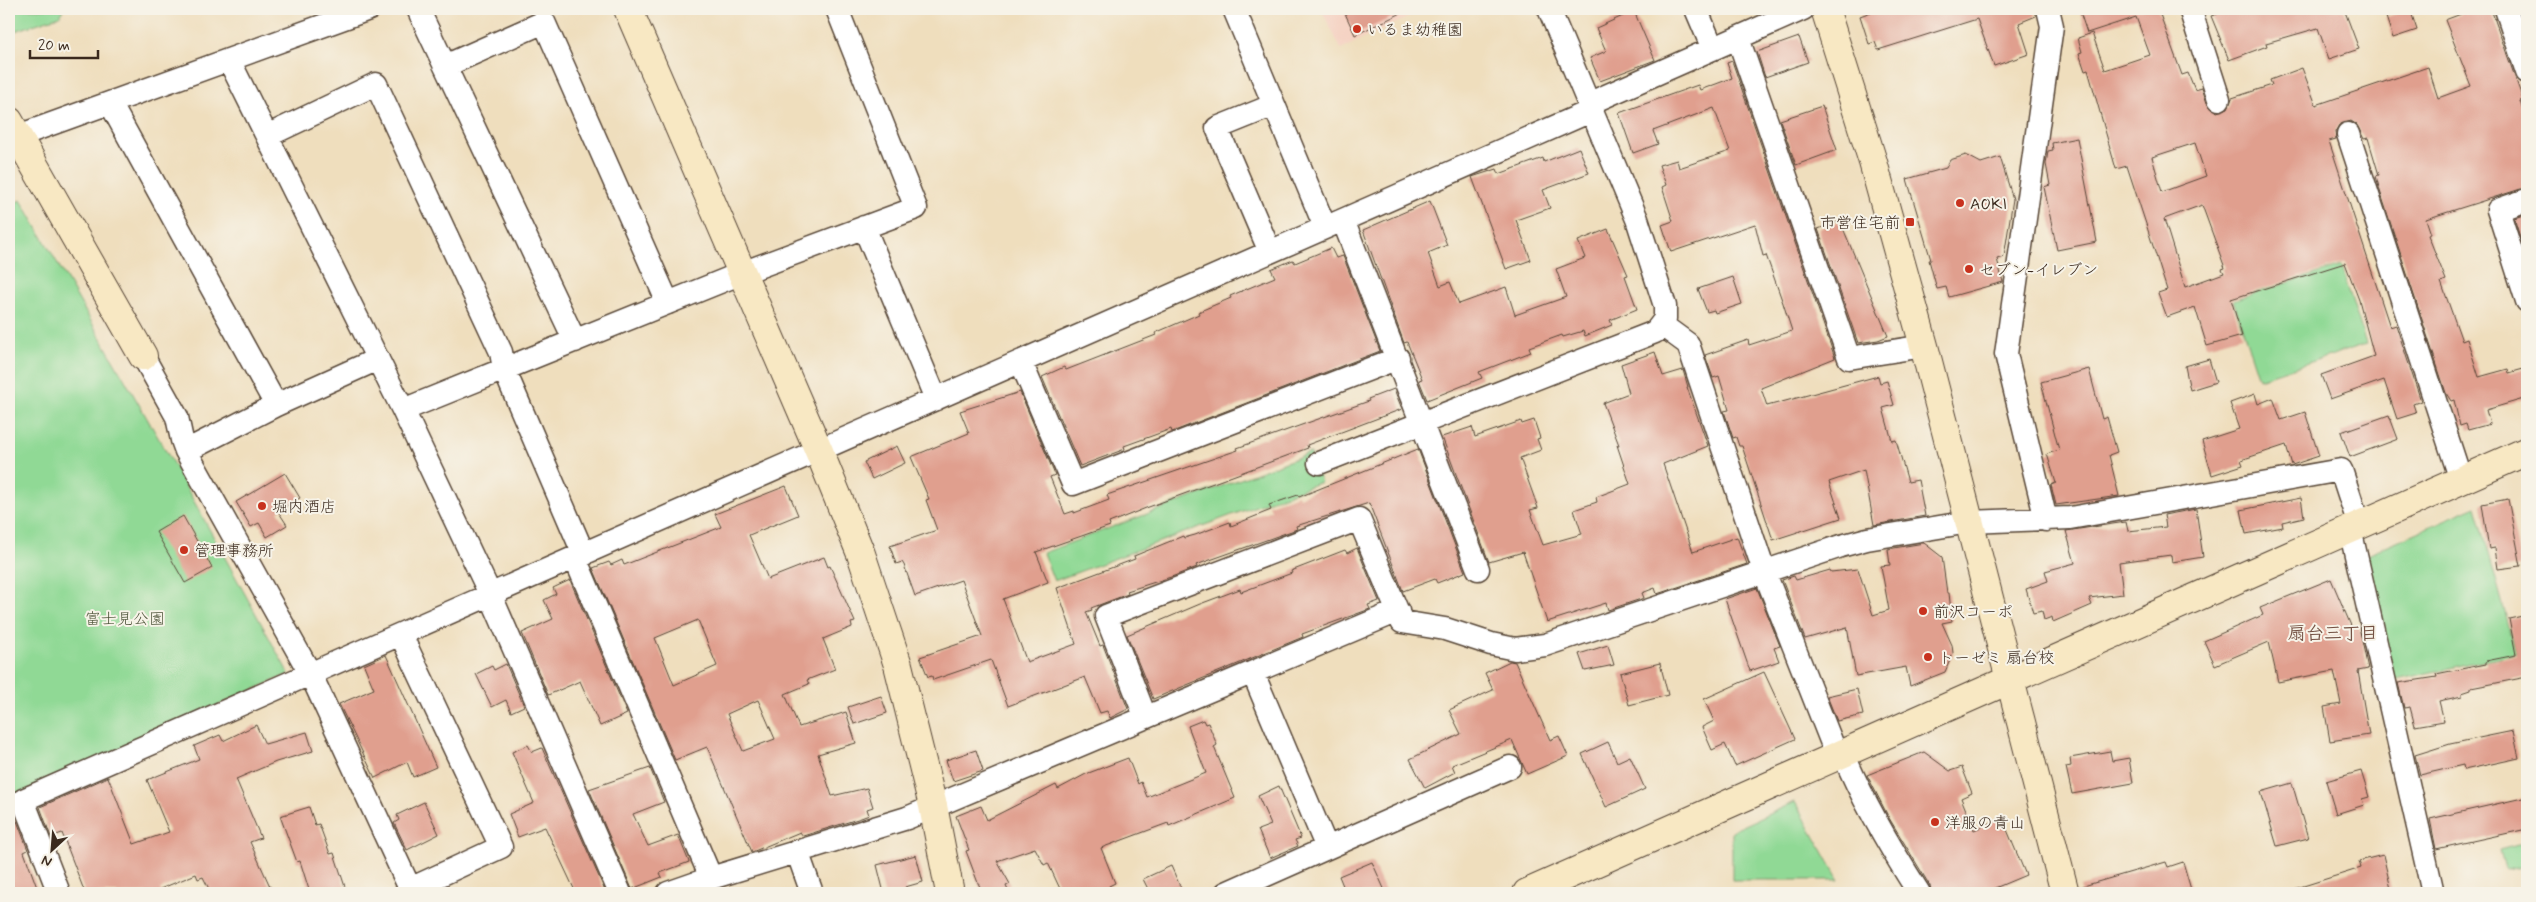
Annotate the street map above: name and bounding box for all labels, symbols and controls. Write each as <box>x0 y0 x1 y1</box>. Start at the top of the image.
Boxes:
place label: いるま幼稚園 <box>1367 20 1463 41</box>
marker: いるま幼稚園 <box>1351 23 1363 35</box>
scale bar <box>30 28 98 60</box>
text: 20 m <box>38 36 70 56</box>
place label: AOKI <box>1970 194 2007 215</box>
marker: AOKI <box>1954 197 1966 209</box>
place label: 市営住宅前 <box>1820 213 1900 234</box>
marker: 市営住宅前 <box>1904 216 1916 228</box>
place label: セブン-イレブン <box>1979 260 2098 281</box>
marker: セブン-イレブン <box>1963 263 1975 275</box>
place label: 堀内酒店 <box>272 497 336 518</box>
marker: 堀内酒店 <box>256 500 268 512</box>
place label: 管理事務所 <box>194 541 274 562</box>
marker: 管理事務所 <box>178 544 190 556</box>
place label: 前沢コーポ <box>1933 602 2013 623</box>
marker: 前沢コーポ <box>1917 605 1929 617</box>
park label: 富士見公園 <box>85 609 165 630</box>
district label: 扇台三丁目 <box>2288 622 2378 646</box>
place label: トーゼミ 扇台校 <box>1938 648 2054 669</box>
marker: トーゼミ 扇台校 <box>1922 651 1934 663</box>
place label: 洋服の青山 <box>1945 813 2025 834</box>
marker: 洋服の青山 <box>1929 816 1941 828</box>
north arrow <box>28 824 78 874</box>
text: N <box>39 851 55 871</box>

